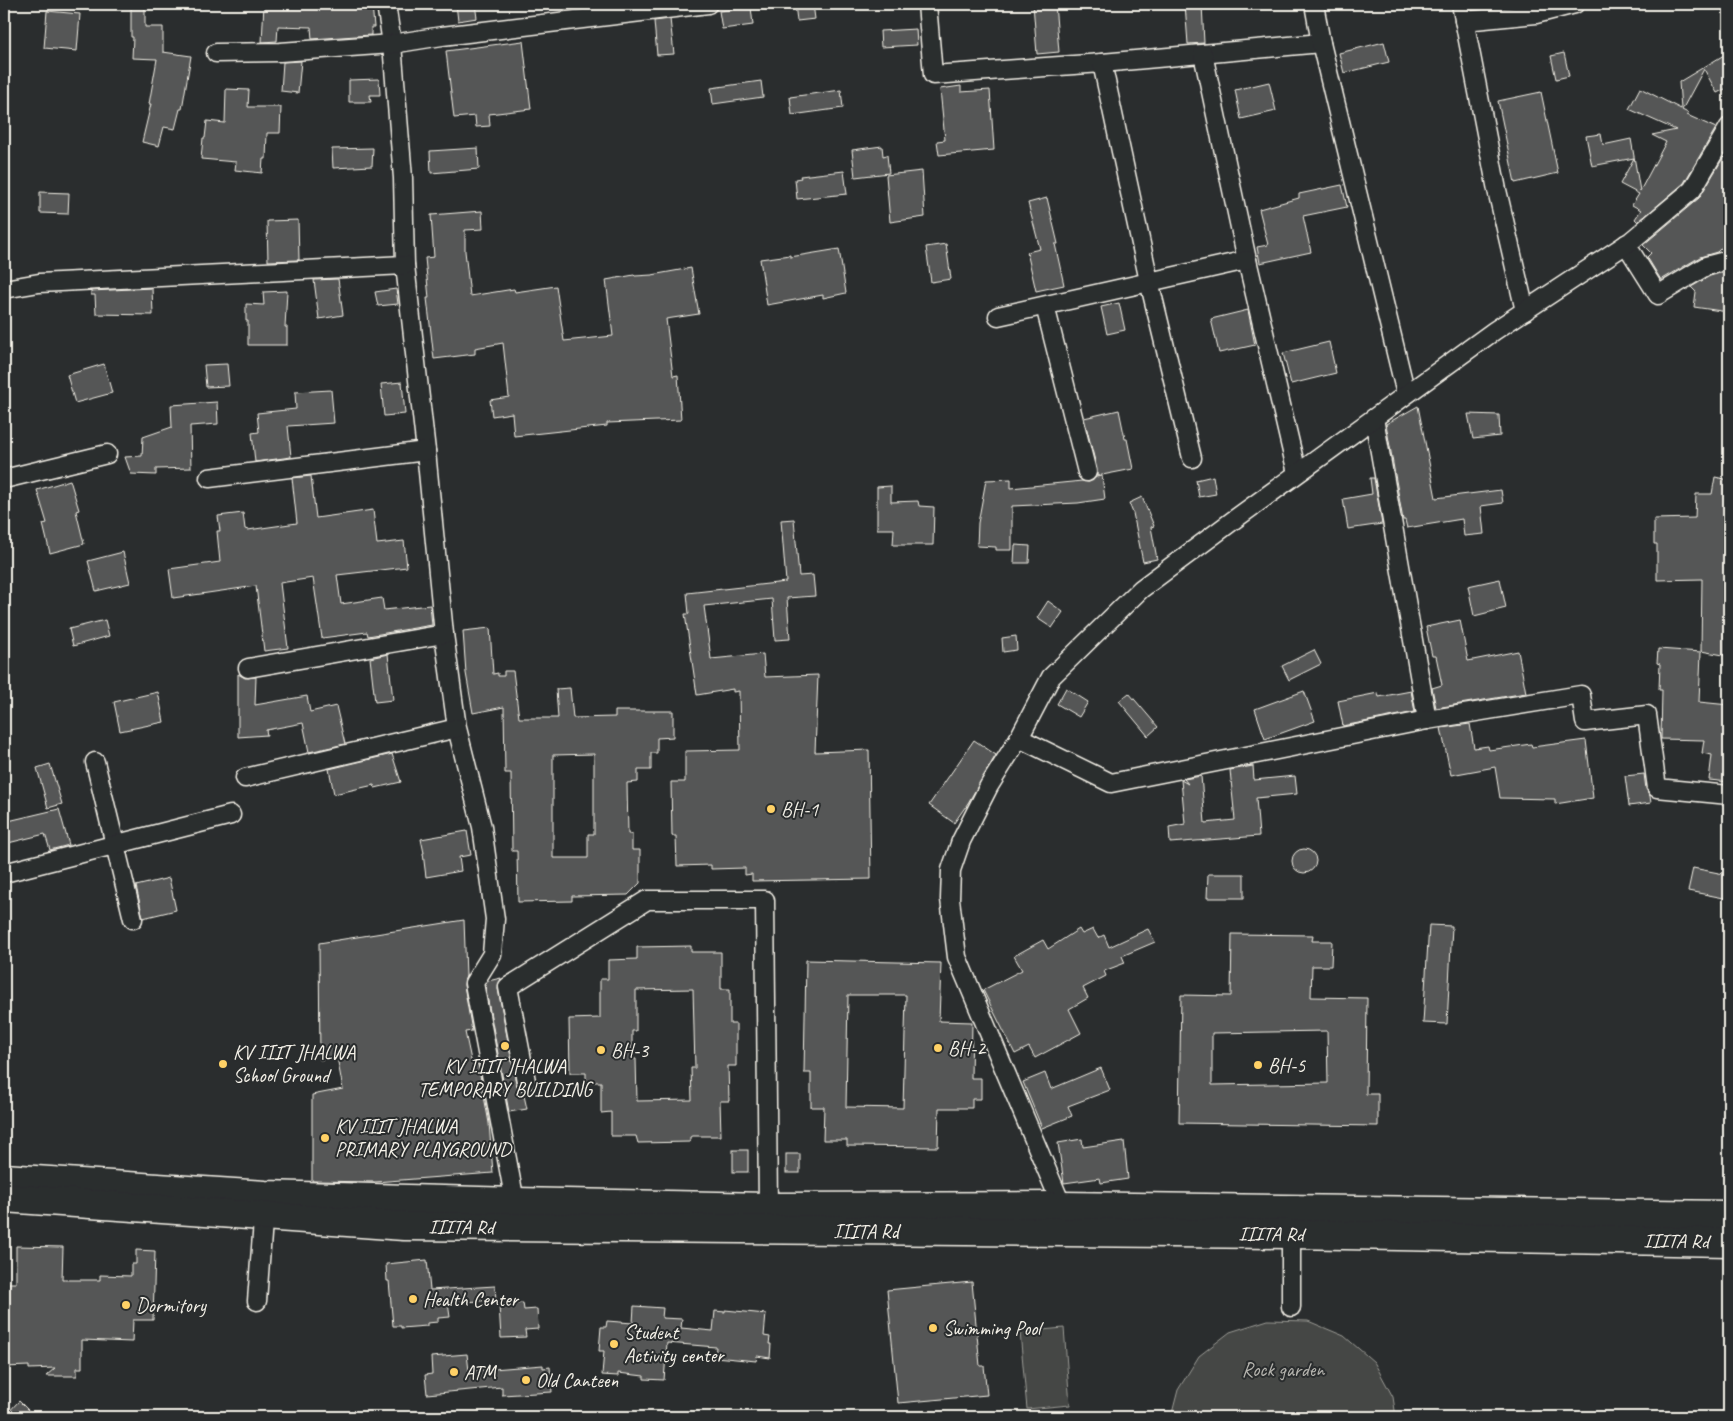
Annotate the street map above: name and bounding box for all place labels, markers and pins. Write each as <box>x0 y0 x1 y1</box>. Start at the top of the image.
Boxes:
place label: BH-1 <box>781 797 819 822</box>
marker: BH-1 <box>765 803 777 815</box>
place label: BH-2 <box>948 1036 987 1061</box>
place label: BH-3 <box>611 1038 650 1063</box>
place label: KV IIIT JHALWA School Ground <box>233 1040 356 1088</box>
marker: KV IIIT JHALWA TEMPORARY BUILDING <box>499 1040 511 1052</box>
marker: BH-2 <box>932 1042 944 1054</box>
marker: BH-3 <box>595 1044 607 1056</box>
place label: BH-5 <box>1268 1053 1306 1078</box>
place label: KV IIIT JHALWA TEMPORARY BUILDING <box>418 1054 594 1102</box>
marker: KV IIIT JHALWA School Ground <box>217 1058 229 1070</box>
marker: BH-5 <box>1252 1059 1264 1071</box>
place label: KV IIIT JHALWA PRIMARY PLAYGROUND <box>335 1114 513 1162</box>
marker: KV IIIT JHALWA PRIMARY PLAYGROUND <box>319 1132 331 1144</box>
place label: Health Center <box>423 1287 520 1312</box>
place label: Dormitory <box>136 1293 207 1318</box>
marker: Health Center <box>407 1293 419 1305</box>
marker: Dormitory <box>120 1299 132 1311</box>
place label: Swimming Pool <box>943 1316 1044 1341</box>
place label: Student Activity center <box>624 1320 725 1368</box>
marker: Swimming Pool <box>927 1322 939 1334</box>
marker: Student Activity center <box>608 1338 620 1350</box>
place label: ATM <box>464 1360 497 1385</box>
marker: ATM <box>448 1366 460 1378</box>
place label: Old Canteen <box>536 1368 619 1393</box>
marker: Old Canteen <box>520 1374 532 1386</box>

